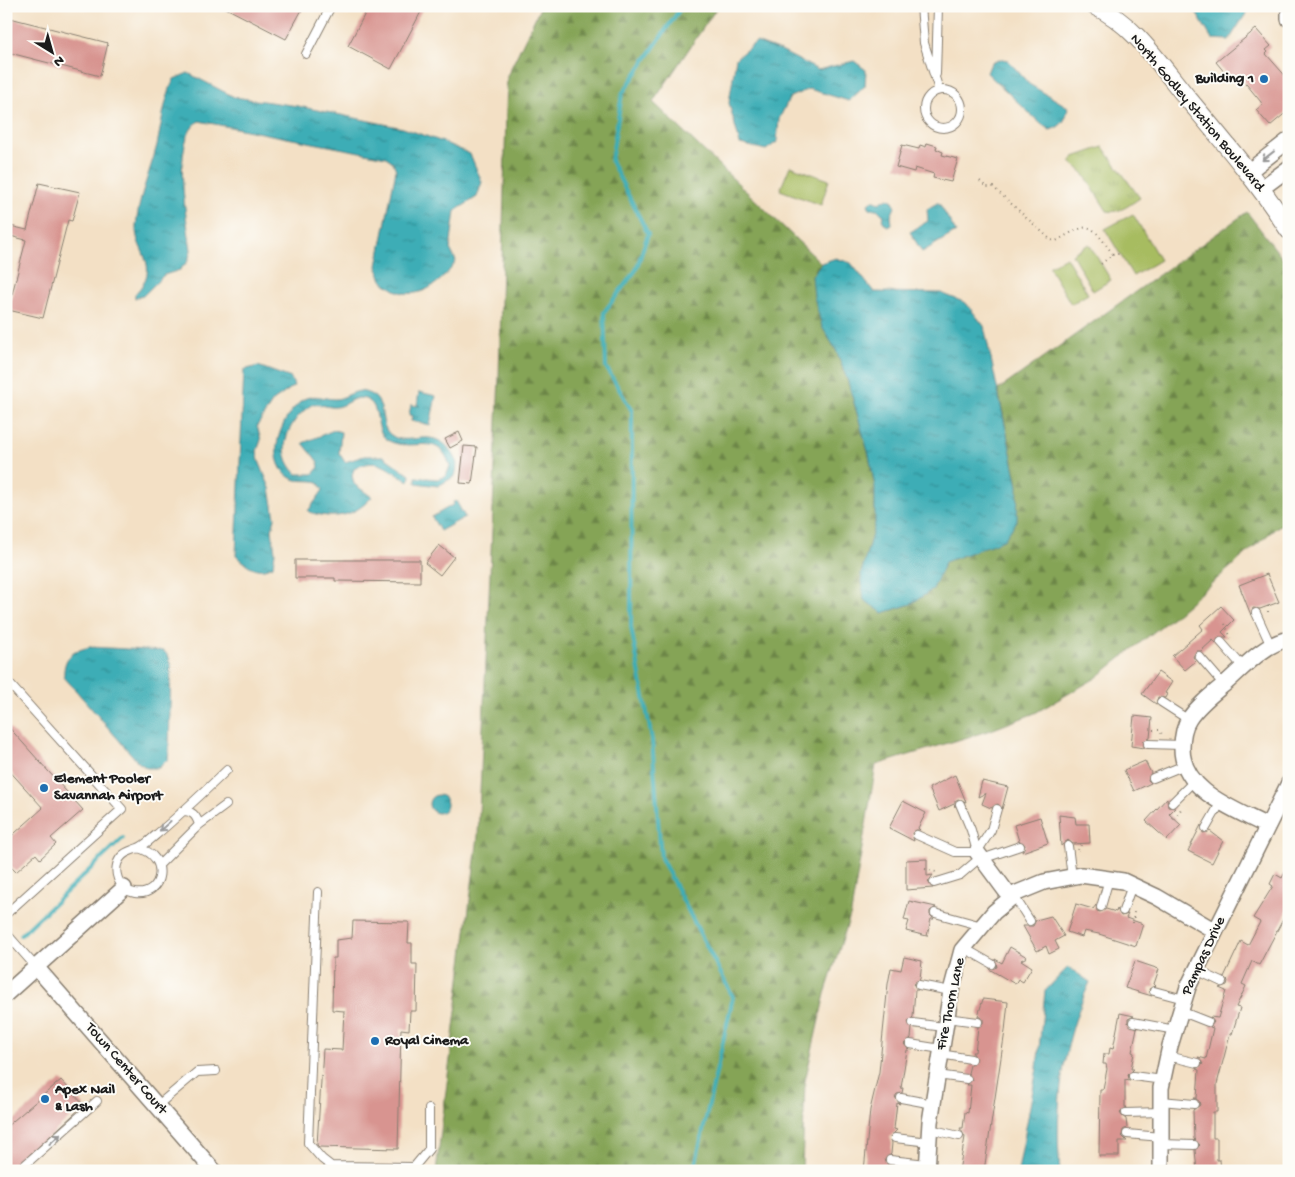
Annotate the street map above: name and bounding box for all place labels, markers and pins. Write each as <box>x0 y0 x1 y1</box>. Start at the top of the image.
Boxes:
place label: Building 1 <box>1194 70 1254 88</box>
marker: Building 1 <box>1258 73 1270 85</box>
place label: Element Pooler Savannah Airport <box>54 770 164 805</box>
marker: Element Pooler Savannah Airport <box>38 782 50 794</box>
place label: Royal Cinema <box>384 1032 469 1050</box>
marker: Royal Cinema <box>369 1035 381 1047</box>
place label: Apex Nail & Lash <box>54 1081 116 1116</box>
marker: Apex Nail & Lash <box>39 1093 51 1105</box>

